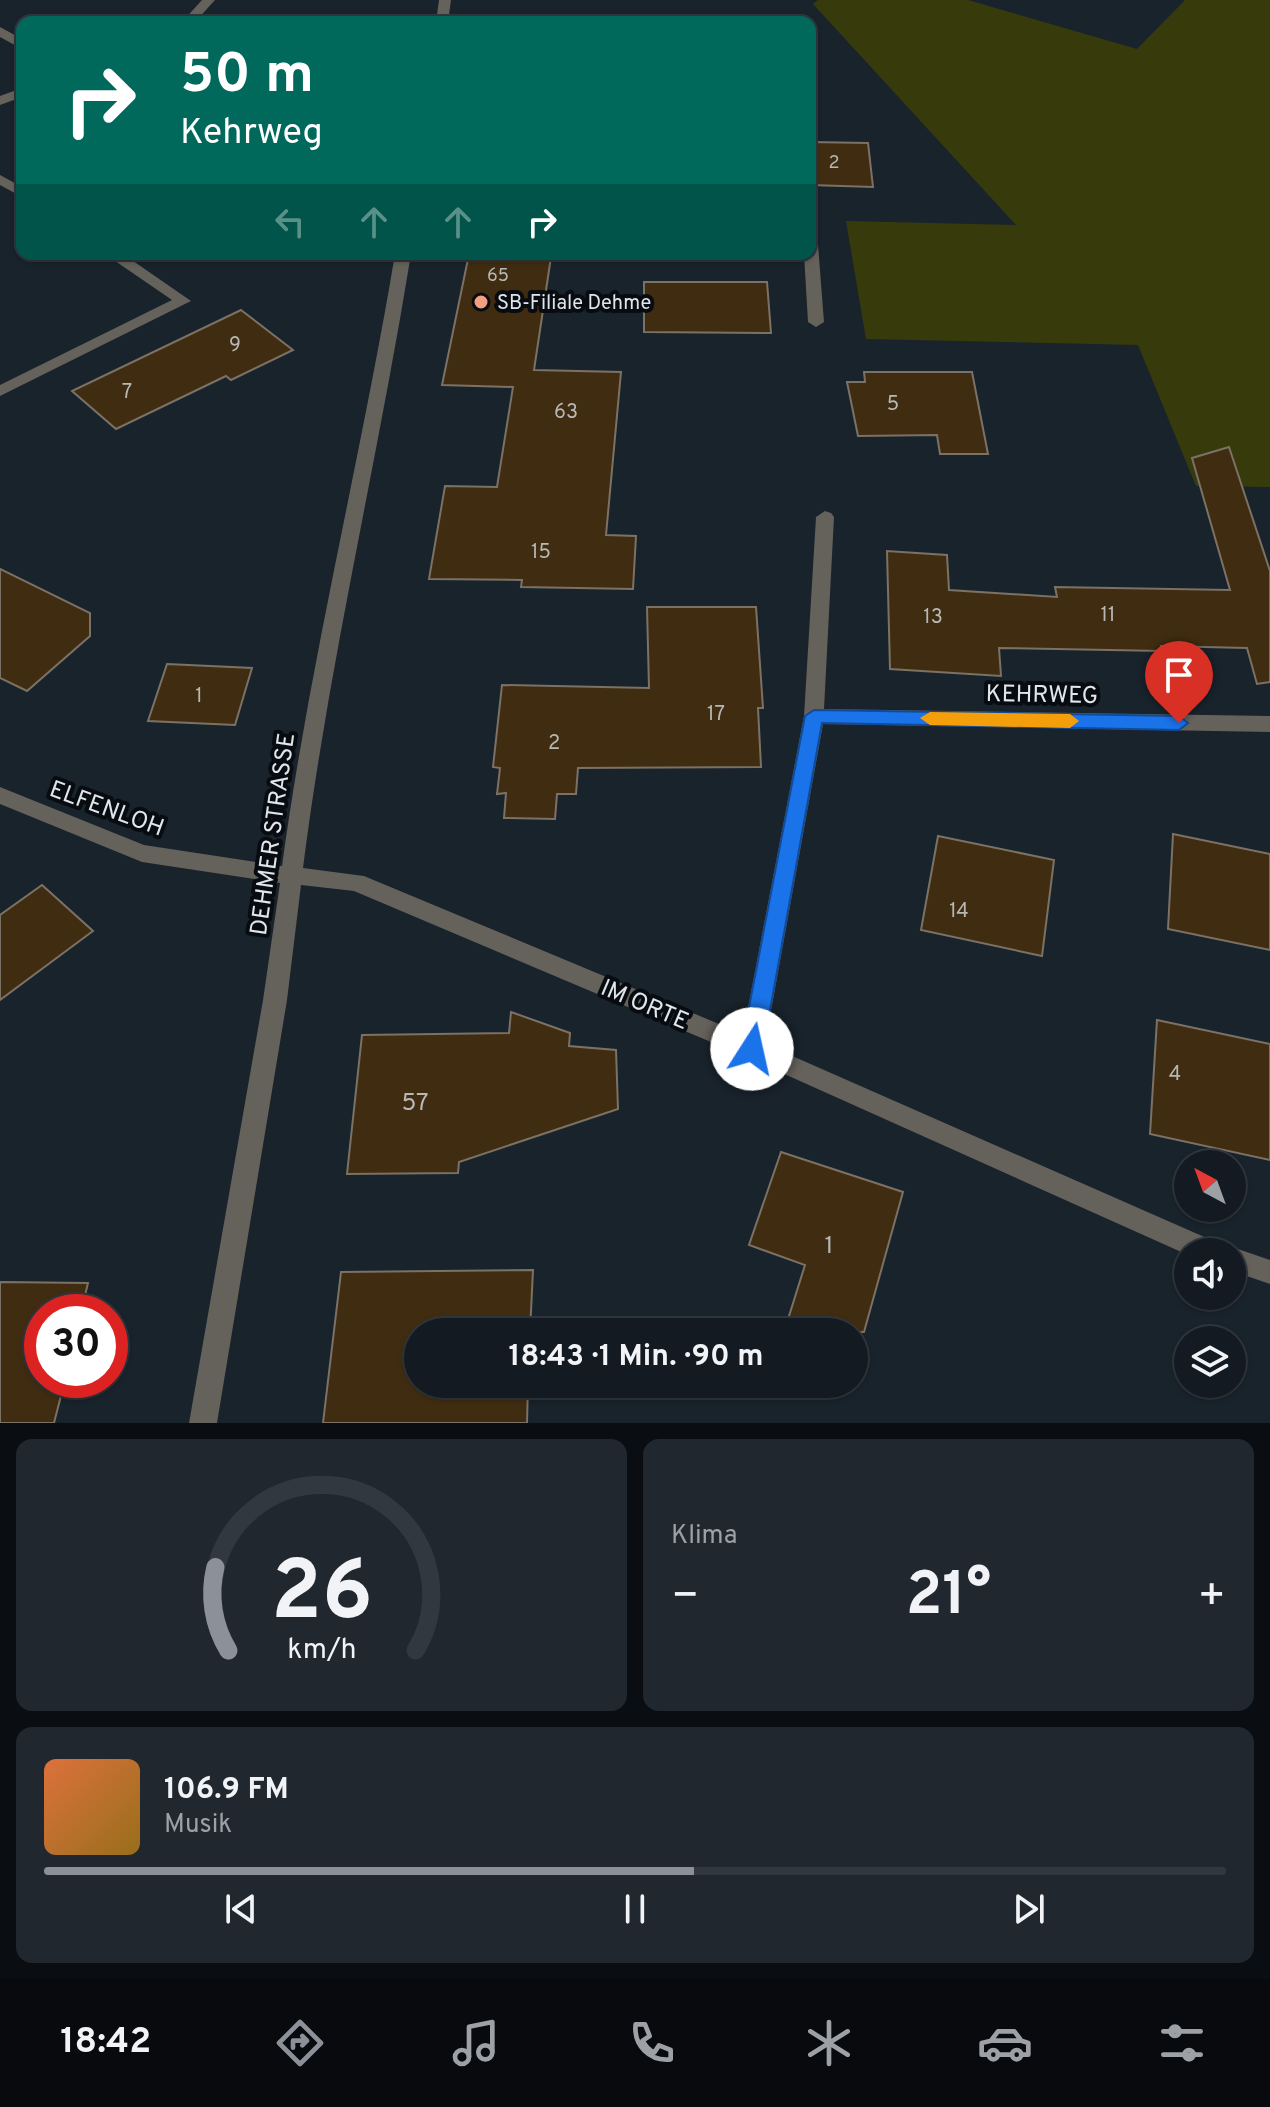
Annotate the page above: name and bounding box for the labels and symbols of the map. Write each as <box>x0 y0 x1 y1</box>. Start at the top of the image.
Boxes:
house number: 2 <box>828 152 840 175</box>
house number: 65 <box>487 265 509 288</box>
place label: SB-Filiale Dehme <box>497 291 651 317</box>
marker: SB-Filiale Dehme <box>472 293 490 311</box>
house number: 9 <box>229 333 241 359</box>
house number: 7 <box>122 380 132 406</box>
house number: 5 <box>887 392 899 418</box>
house number: 63 <box>554 400 578 426</box>
house number: 15 <box>531 540 551 566</box>
house number: 11 <box>1101 603 1115 629</box>
house number: 13 <box>923 605 943 631</box>
pin <box>1145 641 1213 723</box>
street label: KEHRWEG <box>985 680 1098 712</box>
house number: 1 <box>195 684 203 710</box>
house number: 17 <box>707 702 725 728</box>
street label: DEHMER STRASSE <box>245 731 303 938</box>
house number: 2 <box>548 731 560 757</box>
street label: ELFENLOH <box>45 775 168 844</box>
house number: 14 <box>949 899 969 925</box>
street label: IM ORTE <box>596 974 693 1038</box>
position arrow <box>710 1007 794 1091</box>
house number: 4 <box>1169 1062 1181 1088</box>
house number: 57 <box>401 1089 429 1119</box>
north arrow <box>1174 1150 1246 1222</box>
house number: 1 <box>825 1232 833 1262</box>
speed limit sign: 30 <box>24 1294 128 1398</box>

